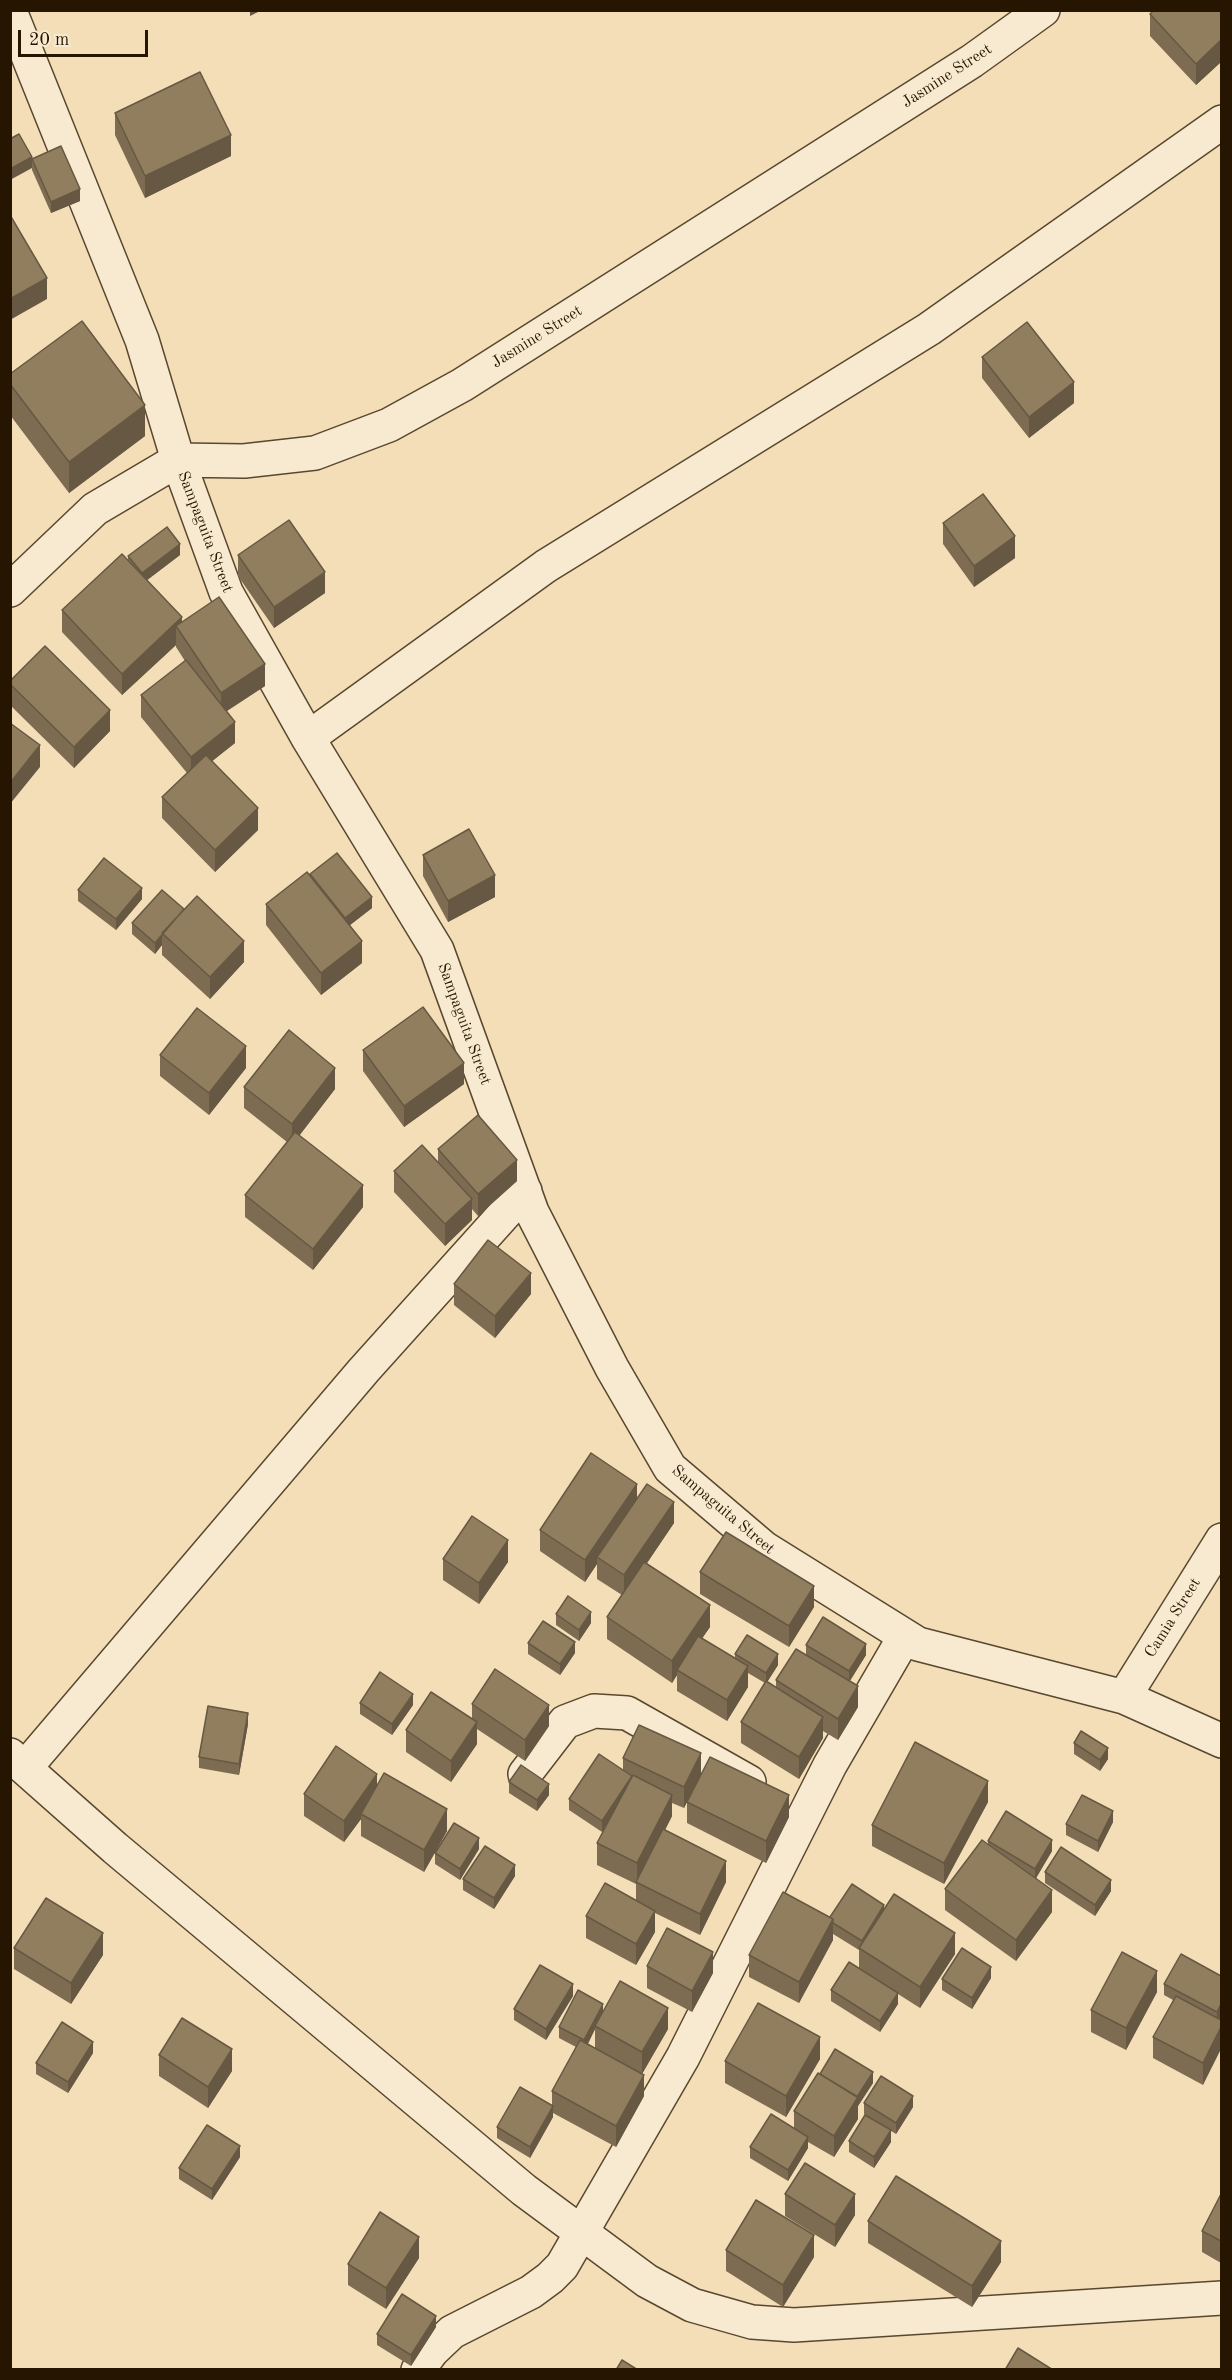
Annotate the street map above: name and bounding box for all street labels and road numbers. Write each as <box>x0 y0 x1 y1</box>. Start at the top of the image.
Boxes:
street label: Jasmine Street <box>898 40 996 112</box>
street label: Jasmine Street <box>488 301 586 373</box>
street label: Sampaguita Street <box>173 469 237 595</box>
street label: Sampaguita Street <box>433 960 495 1088</box>
street label: Sampaguita Street <box>668 1461 778 1559</box>
street label: Camia Street <box>1141 1575 1205 1661</box>

